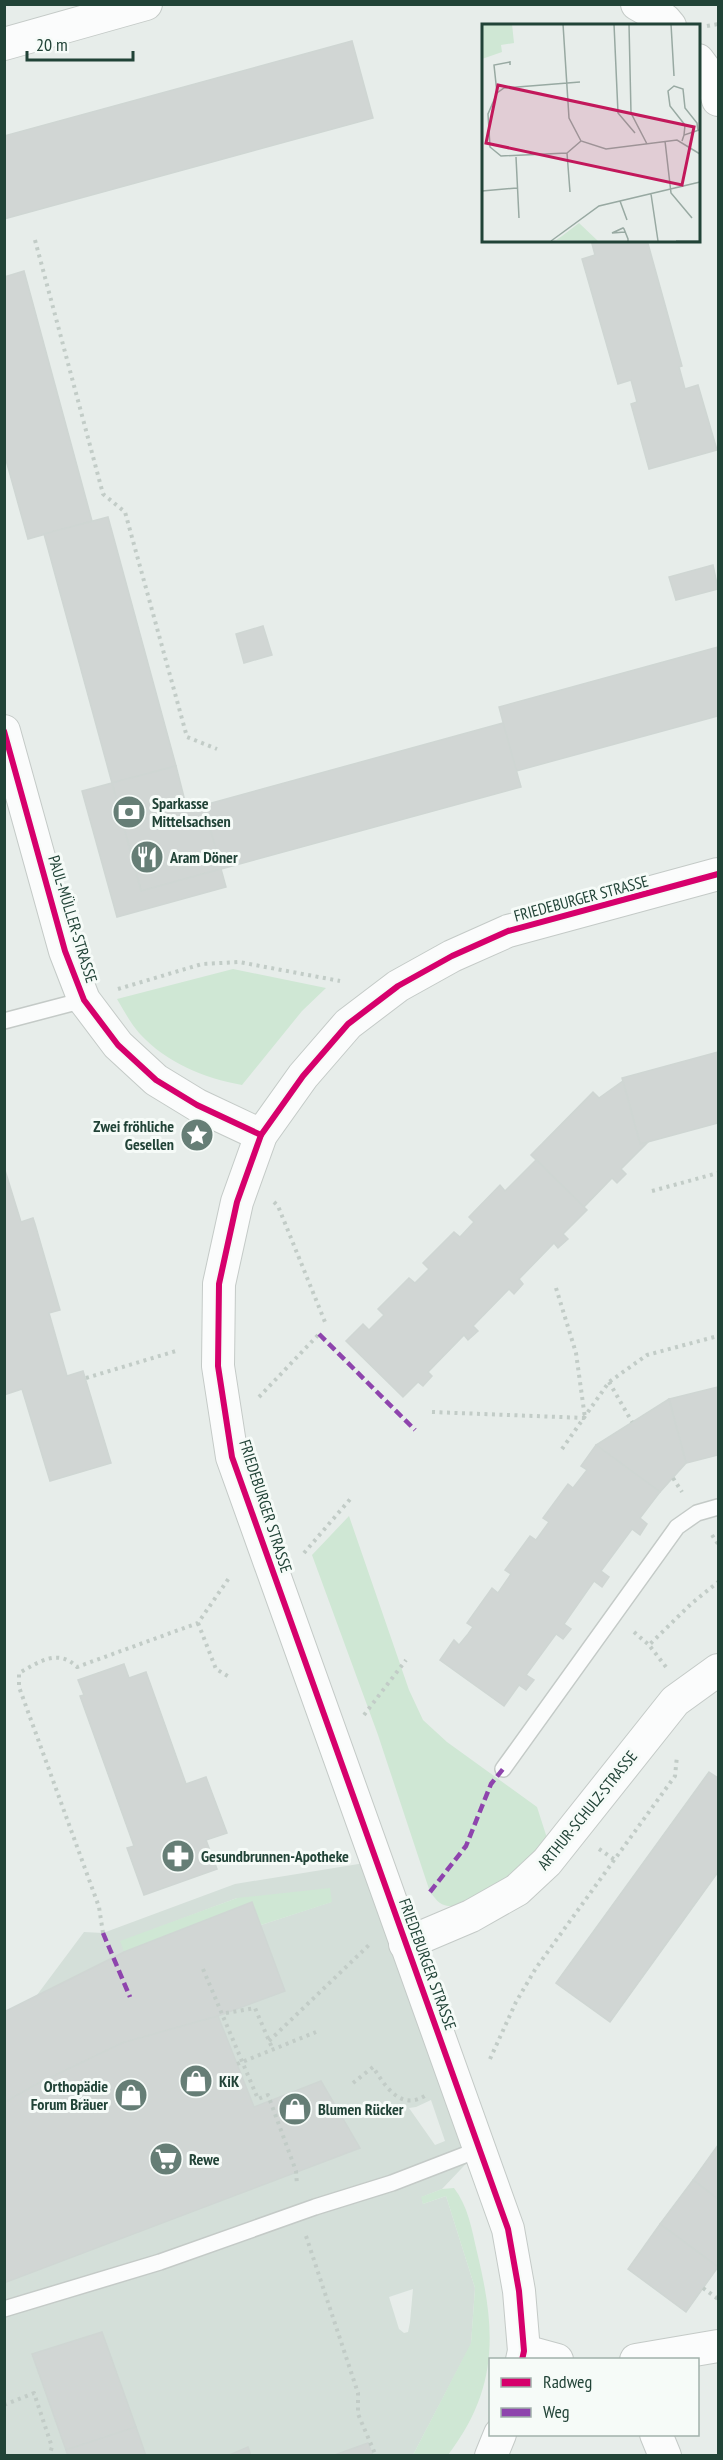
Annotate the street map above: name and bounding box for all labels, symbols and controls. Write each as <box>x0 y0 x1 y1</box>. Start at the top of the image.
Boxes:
scale bar <box>27 24 134 62</box>
inset map <box>482 24 699 242</box>
text: 20 m <box>36 33 68 56</box>
place label: Sparkasse Mittelsachsen <box>152 793 231 831</box>
bank icon: Sparkasse Mittelsachsen <box>111 794 147 830</box>
restaurant icon: Aram Döner <box>129 839 165 875</box>
place label: Aram Döner <box>169 847 238 867</box>
street label: PAUL-MÜLLER-STRASSE <box>44 853 102 985</box>
street label: FRIEDEBURGER STRASSE <box>512 870 651 926</box>
place label: Zwei fröhliche Gesellen <box>93 1116 174 1154</box>
place icon: Zwei fröhliche Gesellen <box>179 1117 215 1153</box>
street label: FRIEDEBURGER STRASSE <box>235 1437 297 1575</box>
street label: ARTHUR-SCHULZ-STRASSE <box>533 1746 641 1874</box>
pharmacy icon: Gesundbrunnen-Apotheke <box>160 1838 196 1874</box>
place label: Gesundbrunnen-Apotheke <box>201 1846 349 1866</box>
street label: FRIEDEBURGER STRASSE <box>395 1896 461 2033</box>
shop icon: KiK <box>178 2063 214 2099</box>
place label: KiK <box>219 2071 240 2091</box>
place label: Orthopädie Forum Bräuer <box>31 2076 108 2114</box>
shop icon: Orthopädie Forum Bräuer <box>113 2077 149 2113</box>
shop icon: Blumen Rücker <box>277 2091 313 2127</box>
place label: Blumen Rücker <box>318 2099 404 2119</box>
supermarket icon: Rewe <box>148 2141 184 2177</box>
place label: Rewe <box>189 2149 220 2169</box>
legend <box>489 2358 699 2436</box>
text: Radweg <box>543 2370 592 2393</box>
text: Weg <box>543 2400 570 2423</box>

